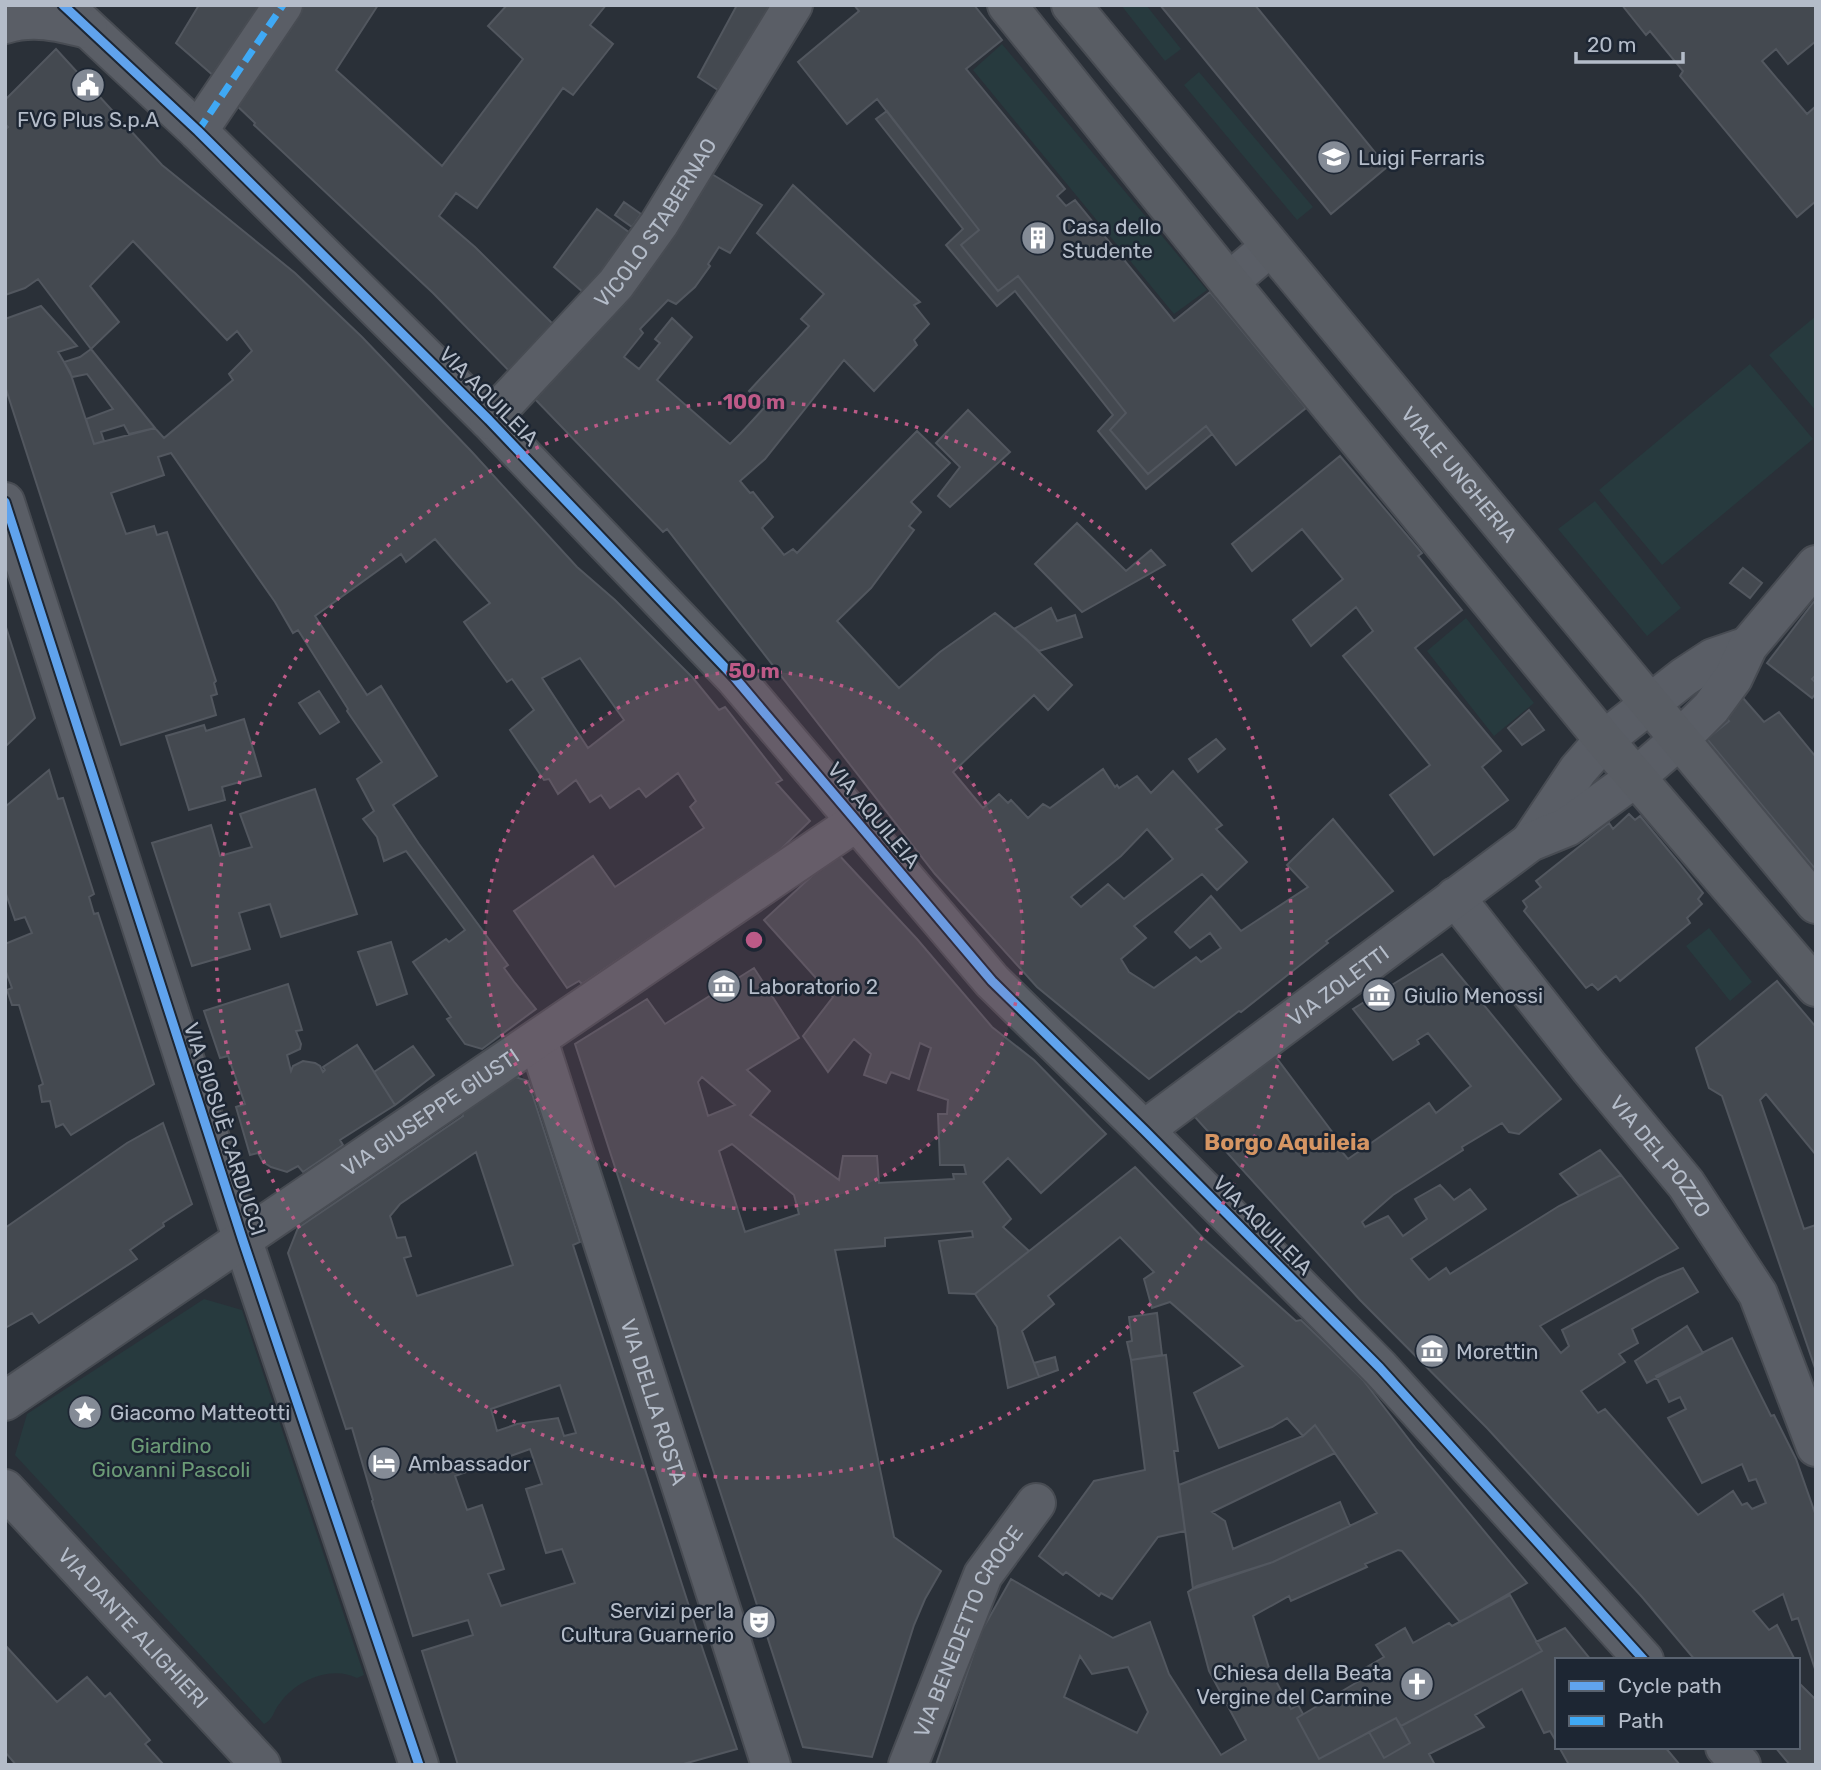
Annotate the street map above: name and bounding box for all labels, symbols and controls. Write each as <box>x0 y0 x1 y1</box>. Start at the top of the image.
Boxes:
scale bar <box>1576 21 1683 65</box>
text: 20 m <box>1587 32 1636 57</box>
public building icon: FVG Plus S.p.A <box>69 66 107 104</box>
place label: FVG Plus S.p.A <box>17 107 159 132</box>
street label: VICOLO STABERNAO <box>589 133 721 312</box>
school or university icon: Luigi Ferraris <box>1315 138 1353 176</box>
place label: Luigi Ferraris <box>1358 145 1485 170</box>
place label: Casa dello Studente <box>1062 214 1162 263</box>
building icon: Casa dello Studente <box>1019 219 1057 257</box>
street label: VIA AQUILEIA <box>434 341 544 451</box>
text: 100 m <box>723 389 785 414</box>
street label: VIALE UNGHERIA <box>1396 401 1523 547</box>
text: 50 m <box>728 658 780 683</box>
street label: VIA AQUILEIA <box>823 757 925 873</box>
centre of rings <box>742 928 766 952</box>
street label: VIA ZOLETTI <box>1283 940 1393 1031</box>
museum icon: Laboratorio 2 <box>705 967 743 1005</box>
place label: Laboratorio 2 <box>748 974 878 999</box>
museum icon: Giulio Menossi <box>1360 976 1398 1014</box>
place label: Giulio Menossi <box>1404 983 1543 1008</box>
street label: VIA GIOSUÈ CARDUCCI <box>179 1019 271 1239</box>
street label: VIA GIUSEPPE GIUSTI <box>336 1043 523 1181</box>
street label: VIA DEL POZZO <box>1605 1090 1717 1222</box>
district label: Borgo Aquileia <box>1204 1128 1370 1156</box>
street label: VIA AQUILEIA <box>1208 1170 1318 1280</box>
street label: VIA DELLA ROSTA <box>616 1315 693 1488</box>
museum icon: Morettin <box>1413 1332 1451 1370</box>
place label: Morettin <box>1456 1339 1538 1364</box>
place icon: Giacomo Matteotti <box>66 1393 104 1431</box>
place label: Giacomo Matteotti <box>110 1400 290 1425</box>
park label: Giardino Giovanni Pascoli <box>92 1433 250 1482</box>
hotel icon: Ambassador <box>365 1444 403 1482</box>
place label: Ambassador <box>408 1451 530 1476</box>
street label: VIA BENEDETTO CROCE <box>908 1520 1028 1741</box>
street label: VIA DANTE ALIGHIERI <box>53 1542 214 1713</box>
place label: Servizi per la Cultura Guarnerio <box>561 1598 734 1647</box>
theatre icon: Servizi per la Cultura Guarnerio <box>740 1603 778 1641</box>
legend <box>1555 1658 1800 1749</box>
place label: Chiesa della Beata Vergine del Carmine <box>1196 1660 1392 1709</box>
church icon: Chiesa della Beata Vergine del Carmine <box>1398 1665 1436 1703</box>
text: Cycle path <box>1618 1673 1722 1698</box>
text: Path <box>1618 1708 1664 1733</box>

